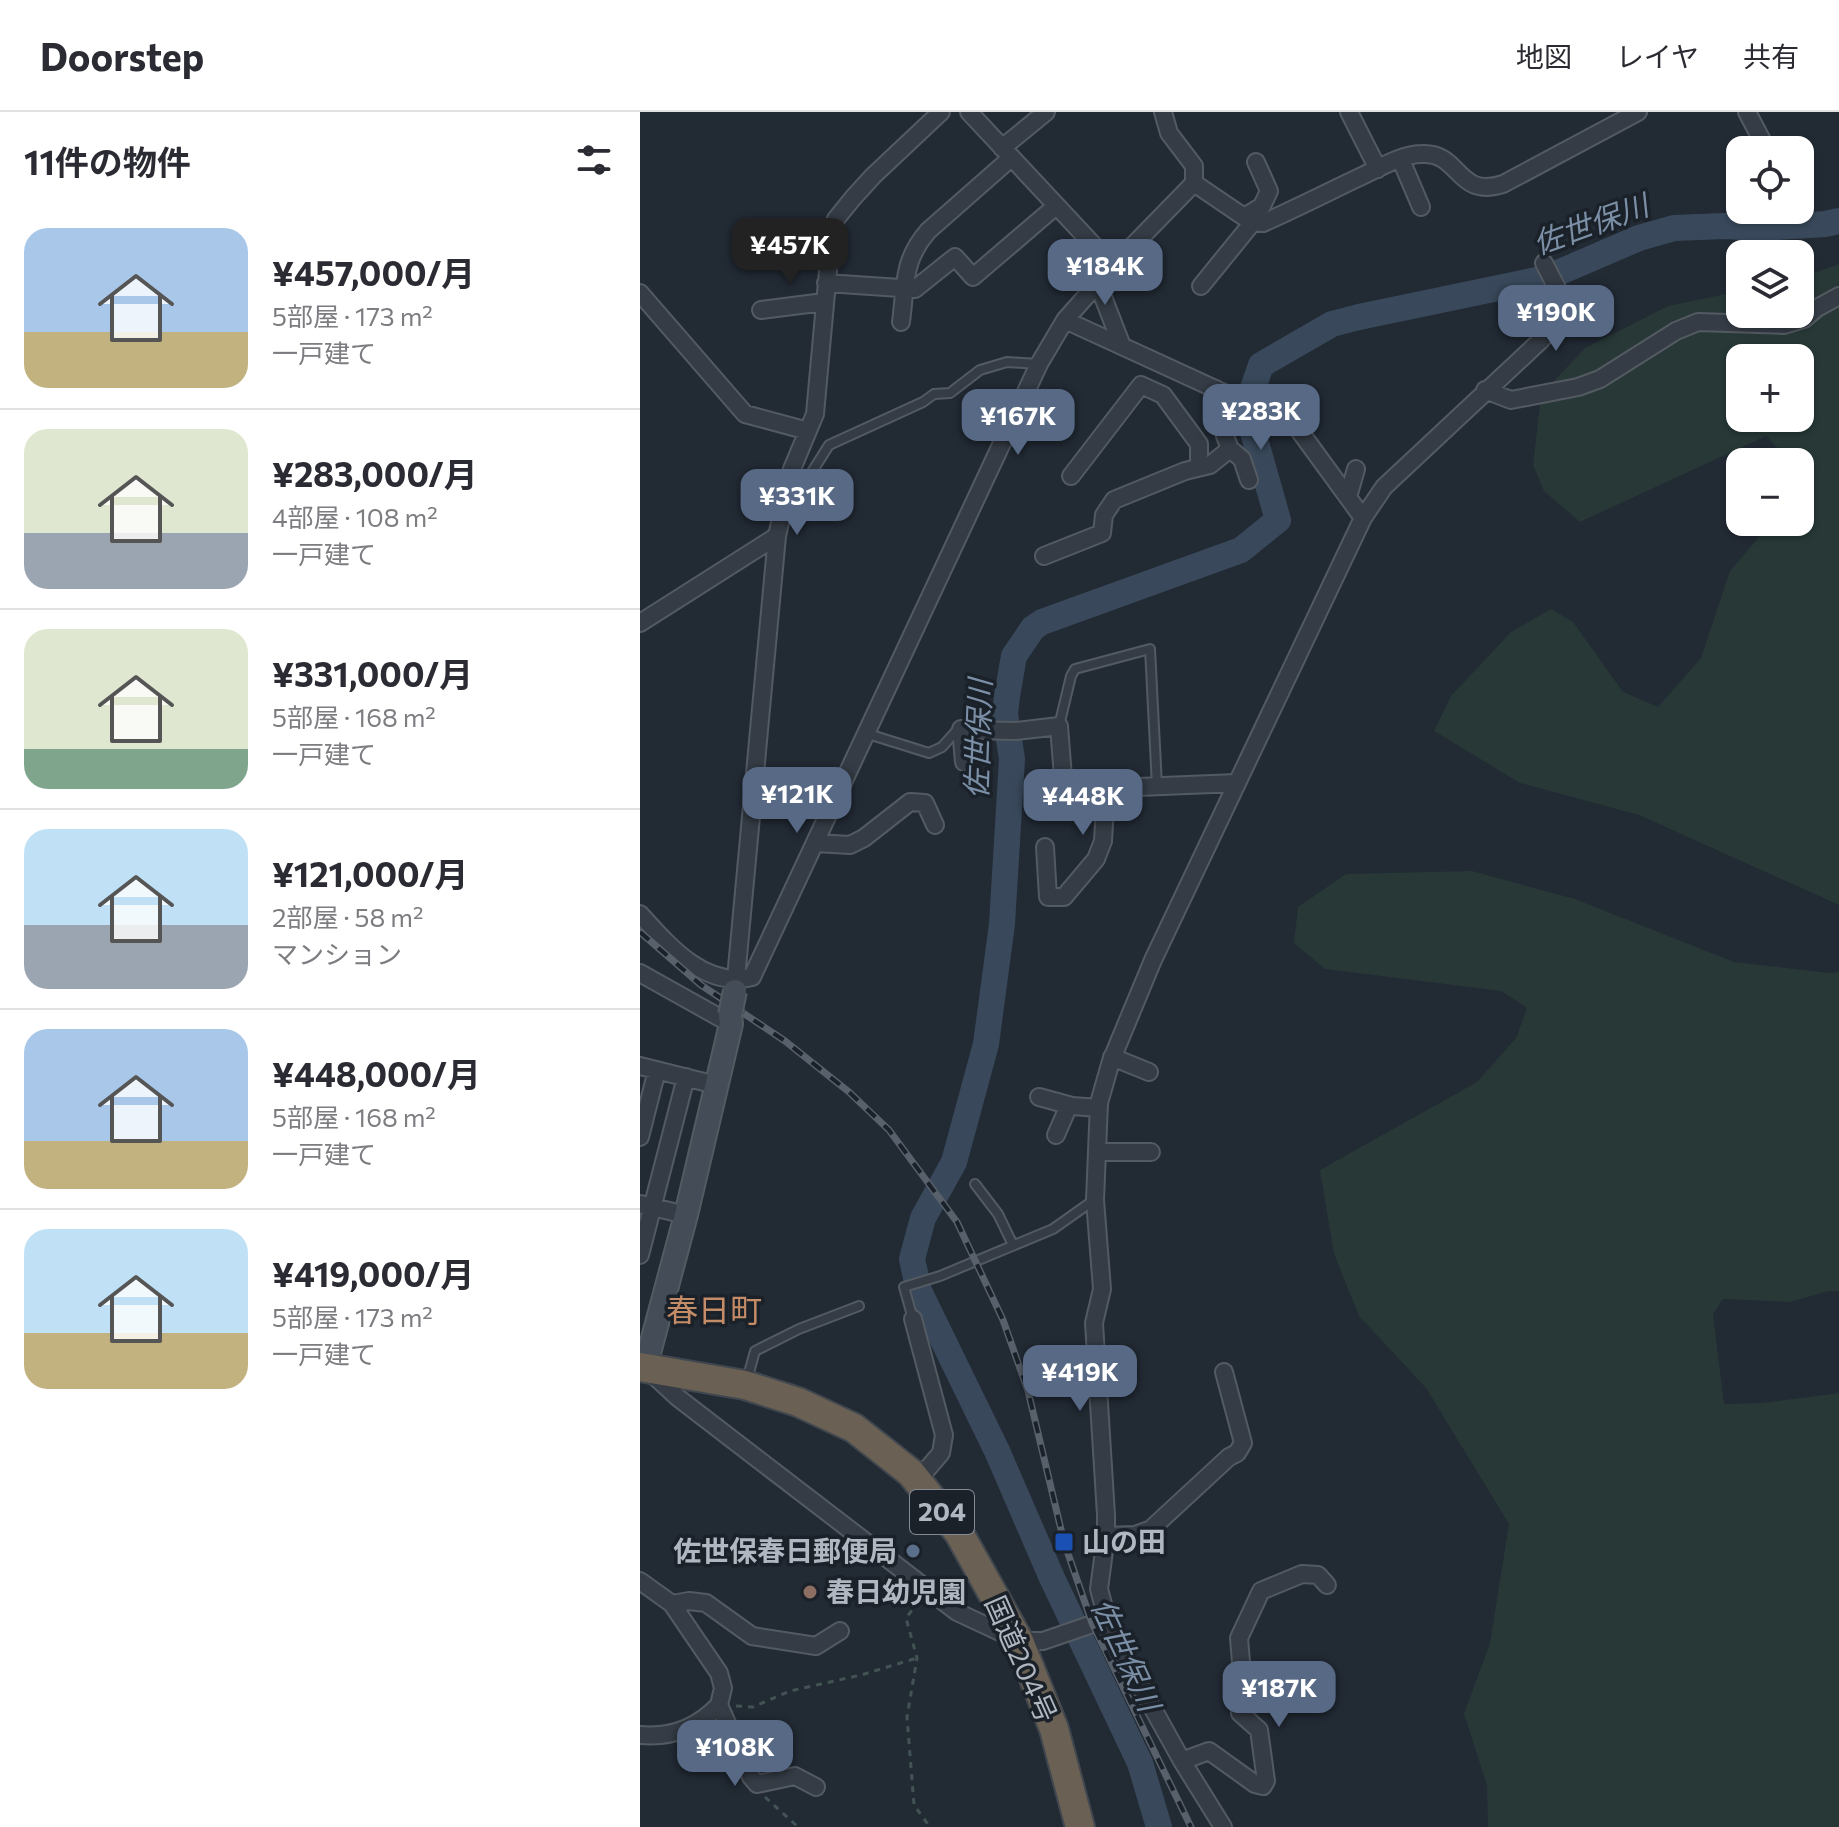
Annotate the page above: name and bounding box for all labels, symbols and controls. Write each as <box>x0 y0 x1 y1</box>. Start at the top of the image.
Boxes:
text: Doorstep <box>40 32 204 79</box>
text: 地図 <box>1516 39 1572 73</box>
text: レイヤ <box>1616 39 1699 73</box>
text: 共有 <box>1743 39 1799 73</box>
map controls <box>1726 136 1814 536</box>
button: locate <box>1726 136 1814 224</box>
icon: filters <box>572 138 616 182</box>
text: 11件の物件 <box>24 140 191 182</box>
water label: 佐世保川 <box>1527 184 1656 261</box>
pin: ¥457K <box>734 218 846 286</box>
text: ¥457K <box>750 228 830 259</box>
pin: ¥184K <box>1049 239 1161 307</box>
button: layers <box>1726 240 1814 328</box>
text: ¥184K <box>1066 249 1144 280</box>
text: ¥457,000/月 <box>272 251 475 293</box>
icon: home <box>88 260 184 356</box>
pin: ¥190K <box>1500 285 1612 353</box>
text: ¥190K <box>1516 295 1596 326</box>
text: 5部屋 · 173 m² <box>272 300 433 331</box>
text: 一戸建て <box>272 337 376 368</box>
button: + <box>1726 344 1814 432</box>
pin: ¥283K <box>1205 384 1317 452</box>
pin: ¥167K <box>962 389 1074 457</box>
text: ¥283K <box>1221 394 1301 425</box>
text: ¥167K <box>980 399 1056 430</box>
button: − <box>1726 448 1814 536</box>
text: ¥283,000/月 <box>272 452 478 494</box>
icon: home <box>88 461 184 557</box>
pin: ¥331K <box>741 469 853 537</box>
text: ¥331K <box>759 479 835 510</box>
text: 4部屋 · 108 m² <box>272 501 438 532</box>
text: 一戸建て <box>272 538 376 569</box>
text: ¥331,000/月 <box>272 652 473 694</box>
icon: home <box>88 661 184 757</box>
water label: 佐世保川 <box>956 675 997 800</box>
text: 5部屋 · 168 m² <box>272 701 436 732</box>
text: 一戸建て <box>272 738 376 769</box>
pin: ¥121K <box>741 767 853 835</box>
pin: ¥448K <box>1027 769 1139 837</box>
text: ¥121K <box>760 777 834 808</box>
text: ¥448K <box>1041 779 1125 810</box>
text: ¥121,000/月 <box>272 852 468 894</box>
icon: home <box>88 861 184 957</box>
text: 2部屋 · 58 m² <box>272 901 423 932</box>
text: マンション <box>272 938 402 969</box>
text: ¥448,000/月 <box>272 1052 481 1094</box>
icon: home <box>88 1061 184 1157</box>
text: 5部屋 · 168 m² <box>272 1101 436 1132</box>
text: 一戸建て <box>272 1138 376 1169</box>
text: ¥419,000/月 <box>272 1252 474 1294</box>
icon: home <box>88 1261 184 1357</box>
district label: 春日町 <box>666 1289 762 1329</box>
text: 5部屋 · 173 m² <box>272 1301 433 1332</box>
text: 一戸建て <box>272 1338 376 1369</box>
pin: ¥419K <box>1024 1345 1136 1413</box>
text: ¥419K <box>1041 1355 1119 1386</box>
road number: 204 <box>910 1490 974 1534</box>
place label: 山の田 <box>1082 1524 1166 1558</box>
marker: 山の田 <box>1053 1531 1075 1553</box>
place label: 佐世保春日郵便局 <box>673 1533 897 1567</box>
marker: 佐世保春日郵便局 <box>904 1542 922 1560</box>
place label: 春日幼児園 <box>826 1574 966 1608</box>
marker: 春日幼児園 <box>801 1583 819 1601</box>
street label: 国道204号 <box>979 1590 1065 1727</box>
water label: 佐世保川 <box>1085 1592 1171 1719</box>
pin: ¥187K <box>1223 1661 1335 1729</box>
text: ¥187K <box>1241 1671 1317 1702</box>
pin: ¥108K <box>679 1720 791 1788</box>
text: ¥108K <box>695 1730 775 1761</box>

